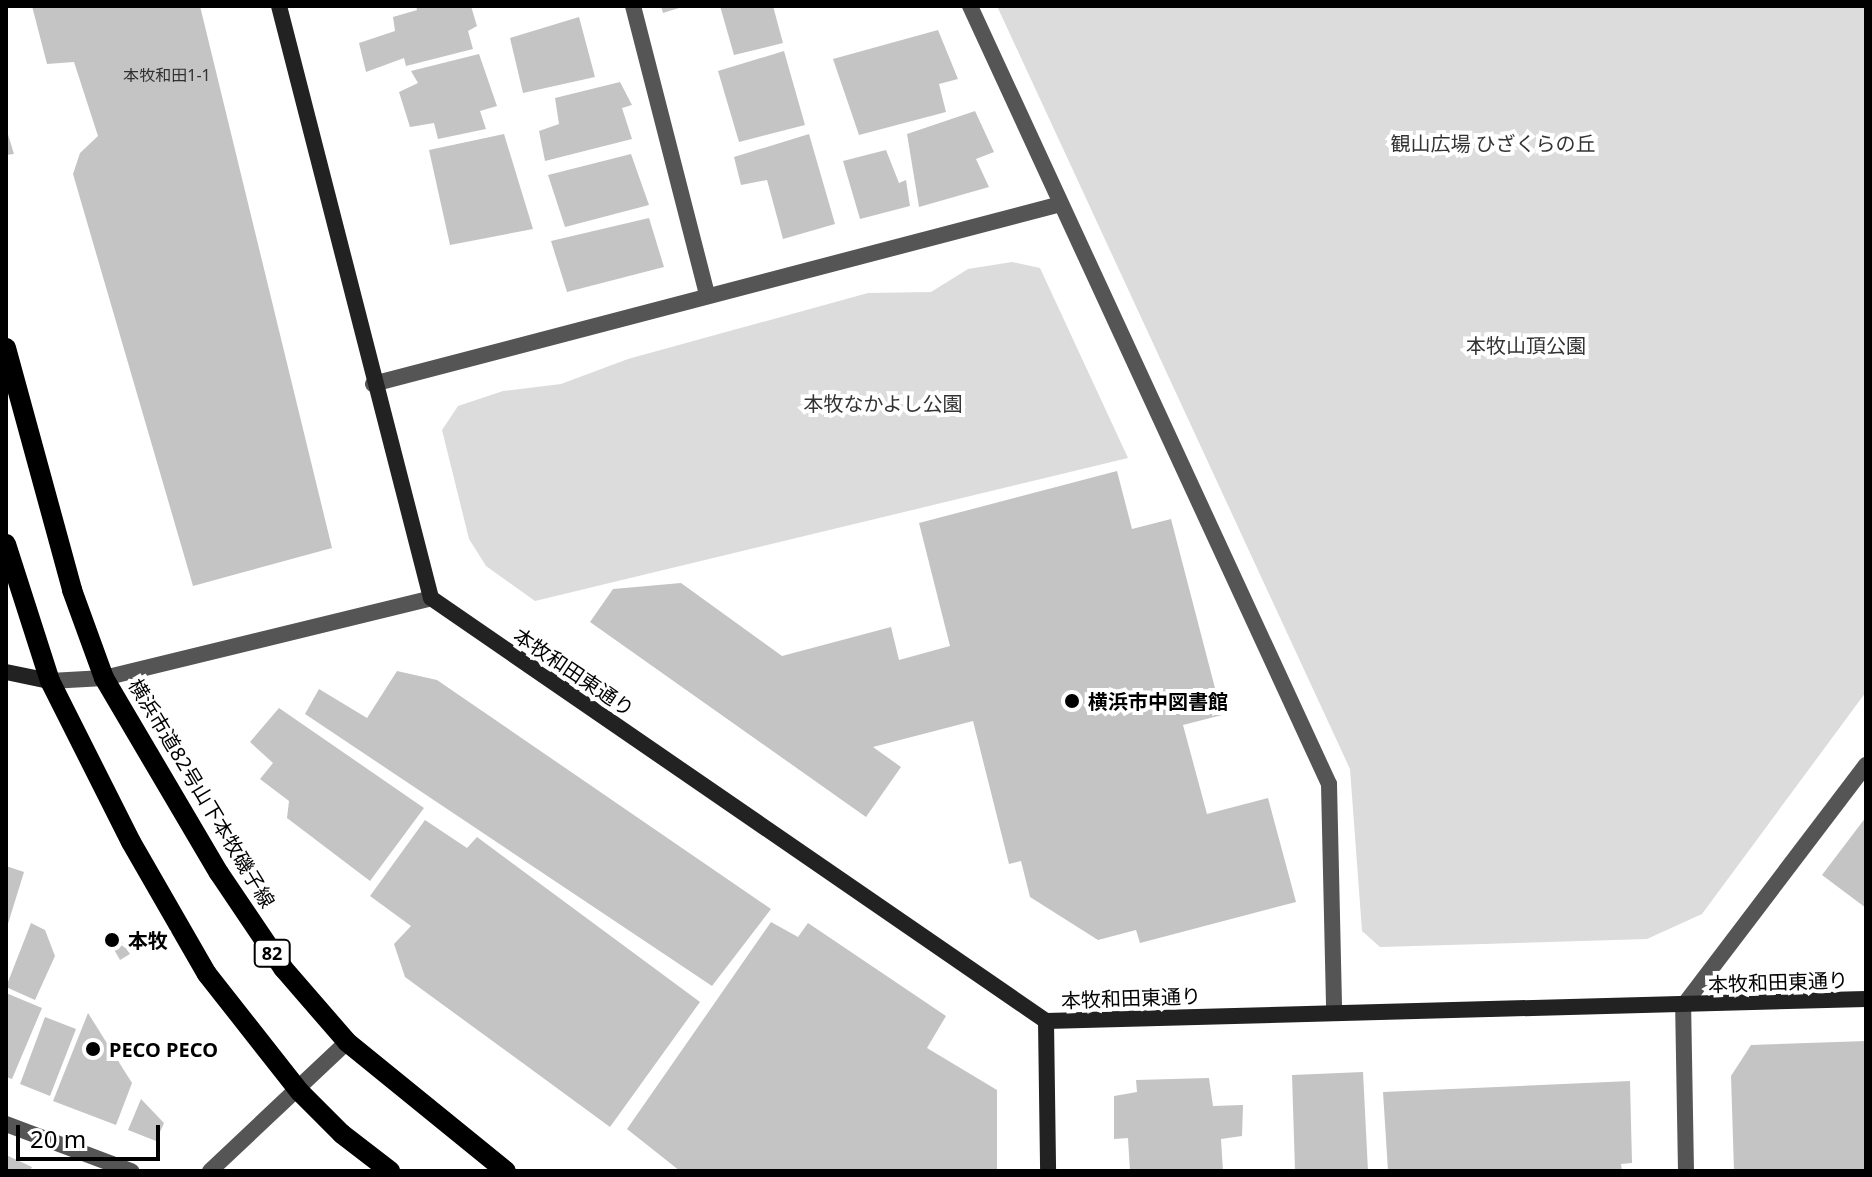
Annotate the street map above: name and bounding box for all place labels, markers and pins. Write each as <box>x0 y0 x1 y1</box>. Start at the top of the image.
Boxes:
place label: 横浜市中図書館 <box>1088 689 1228 713</box>
marker: 横浜市中図書館 <box>1063 692 1081 710</box>
place label: 本牧 <box>128 928 168 952</box>
marker: 本牧 <box>103 931 121 949</box>
place label: PECO PECO <box>109 1037 218 1061</box>
marker: PECO PECO <box>84 1040 102 1058</box>

